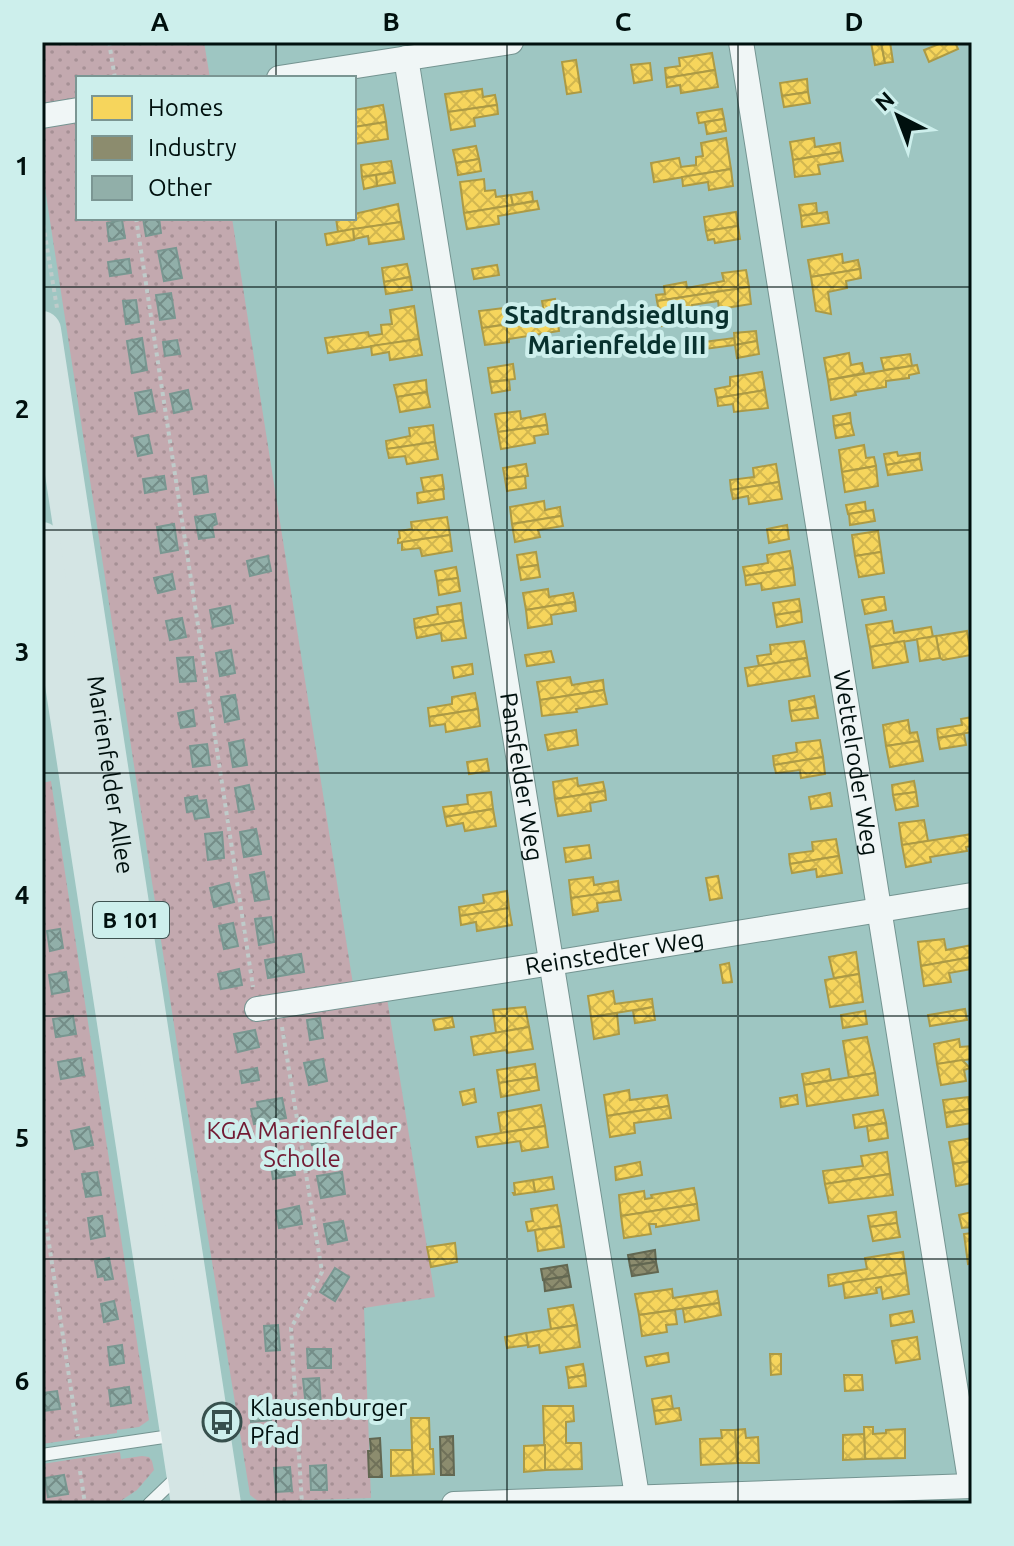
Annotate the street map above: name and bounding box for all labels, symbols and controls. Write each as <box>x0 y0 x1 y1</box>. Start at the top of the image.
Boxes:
text: A <box>151 7 170 36</box>
text: B <box>382 7 400 36</box>
text: C <box>615 7 632 36</box>
text: D <box>845 7 863 36</box>
legend <box>76 76 356 220</box>
north arrow <box>858 76 938 156</box>
text: N <box>870 86 899 116</box>
text: Homes <box>148 94 223 121</box>
text: Industry <box>148 134 237 161</box>
text: 1 <box>15 151 29 180</box>
text: Other <box>148 174 212 201</box>
district label: Stadtrandsiedlung Marienfelde III <box>504 300 730 359</box>
text: 2 <box>15 394 29 423</box>
text: 3 <box>15 637 29 666</box>
street label: Wettelroder Weg <box>828 668 884 857</box>
street label: Marienfelder Allee <box>82 674 139 876</box>
street label: Pansfelder Weg <box>495 691 549 863</box>
text: 4 <box>15 880 29 909</box>
road number: B 101 <box>93 902 169 938</box>
street label: Reinstedter Weg <box>523 925 706 980</box>
park label: KGA Marienfelder Scholle <box>206 1117 398 1172</box>
text: 5 <box>15 1123 29 1152</box>
text: 6 <box>15 1366 29 1395</box>
place label: Klausenburger Pfad <box>250 1394 407 1449</box>
bus stop icon: Klausenburger Pfad <box>201 1401 243 1443</box>

